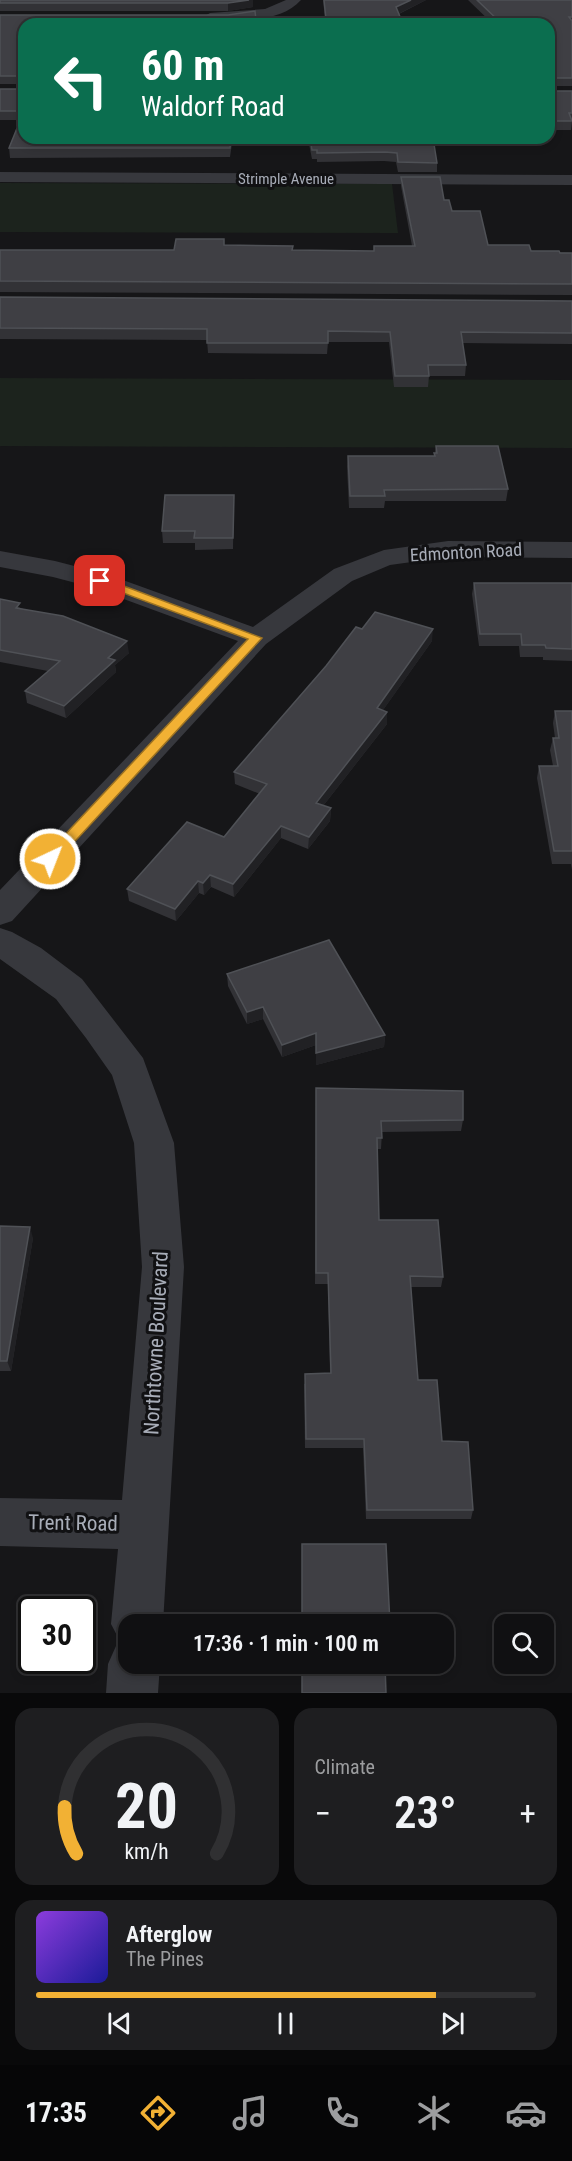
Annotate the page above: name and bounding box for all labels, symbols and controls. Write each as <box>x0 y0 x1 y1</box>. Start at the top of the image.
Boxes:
text: 60 m <box>141 41 224 90</box>
icon: left <box>42 42 120 120</box>
text: Waldorf Road <box>141 91 285 123</box>
street label: Strimple Avenue <box>238 170 334 188</box>
street label: Edmonton Road <box>409 539 523 565</box>
pin <box>74 555 125 606</box>
icon: arrive <box>83 564 116 597</box>
position arrow <box>18 827 82 891</box>
street label: Northtowne Boulevard <box>139 1250 173 1436</box>
street label: Trent Road <box>28 1510 118 1536</box>
speed limit sign: 30 <box>18 1596 96 1674</box>
map controls <box>494 1614 554 1674</box>
button: search <box>494 1614 554 1674</box>
text: 17:36 · 1 min · 100 m <box>193 1631 379 1656</box>
text: Climate <box>315 1755 375 1779</box>
text: 20 <box>115 1770 178 1843</box>
text: 23° <box>394 1786 457 1839</box>
text: − <box>315 1794 331 1833</box>
text: + <box>520 1794 536 1833</box>
text: km/h <box>125 1839 169 1864</box>
text: Afterglow <box>126 1922 212 1947</box>
text: The Pines <box>126 1947 204 1971</box>
icon: previous <box>103 2007 136 2040</box>
icon: pause <box>269 2007 302 2040</box>
icon: next <box>436 2007 469 2040</box>
icon: directions <box>137 2092 179 2134</box>
icon: music <box>229 2092 271 2134</box>
icon: phone <box>321 2092 363 2134</box>
icon: climate <box>413 2092 455 2134</box>
icon: car <box>505 2092 547 2134</box>
text: 17:35 <box>25 2097 87 2129</box>

